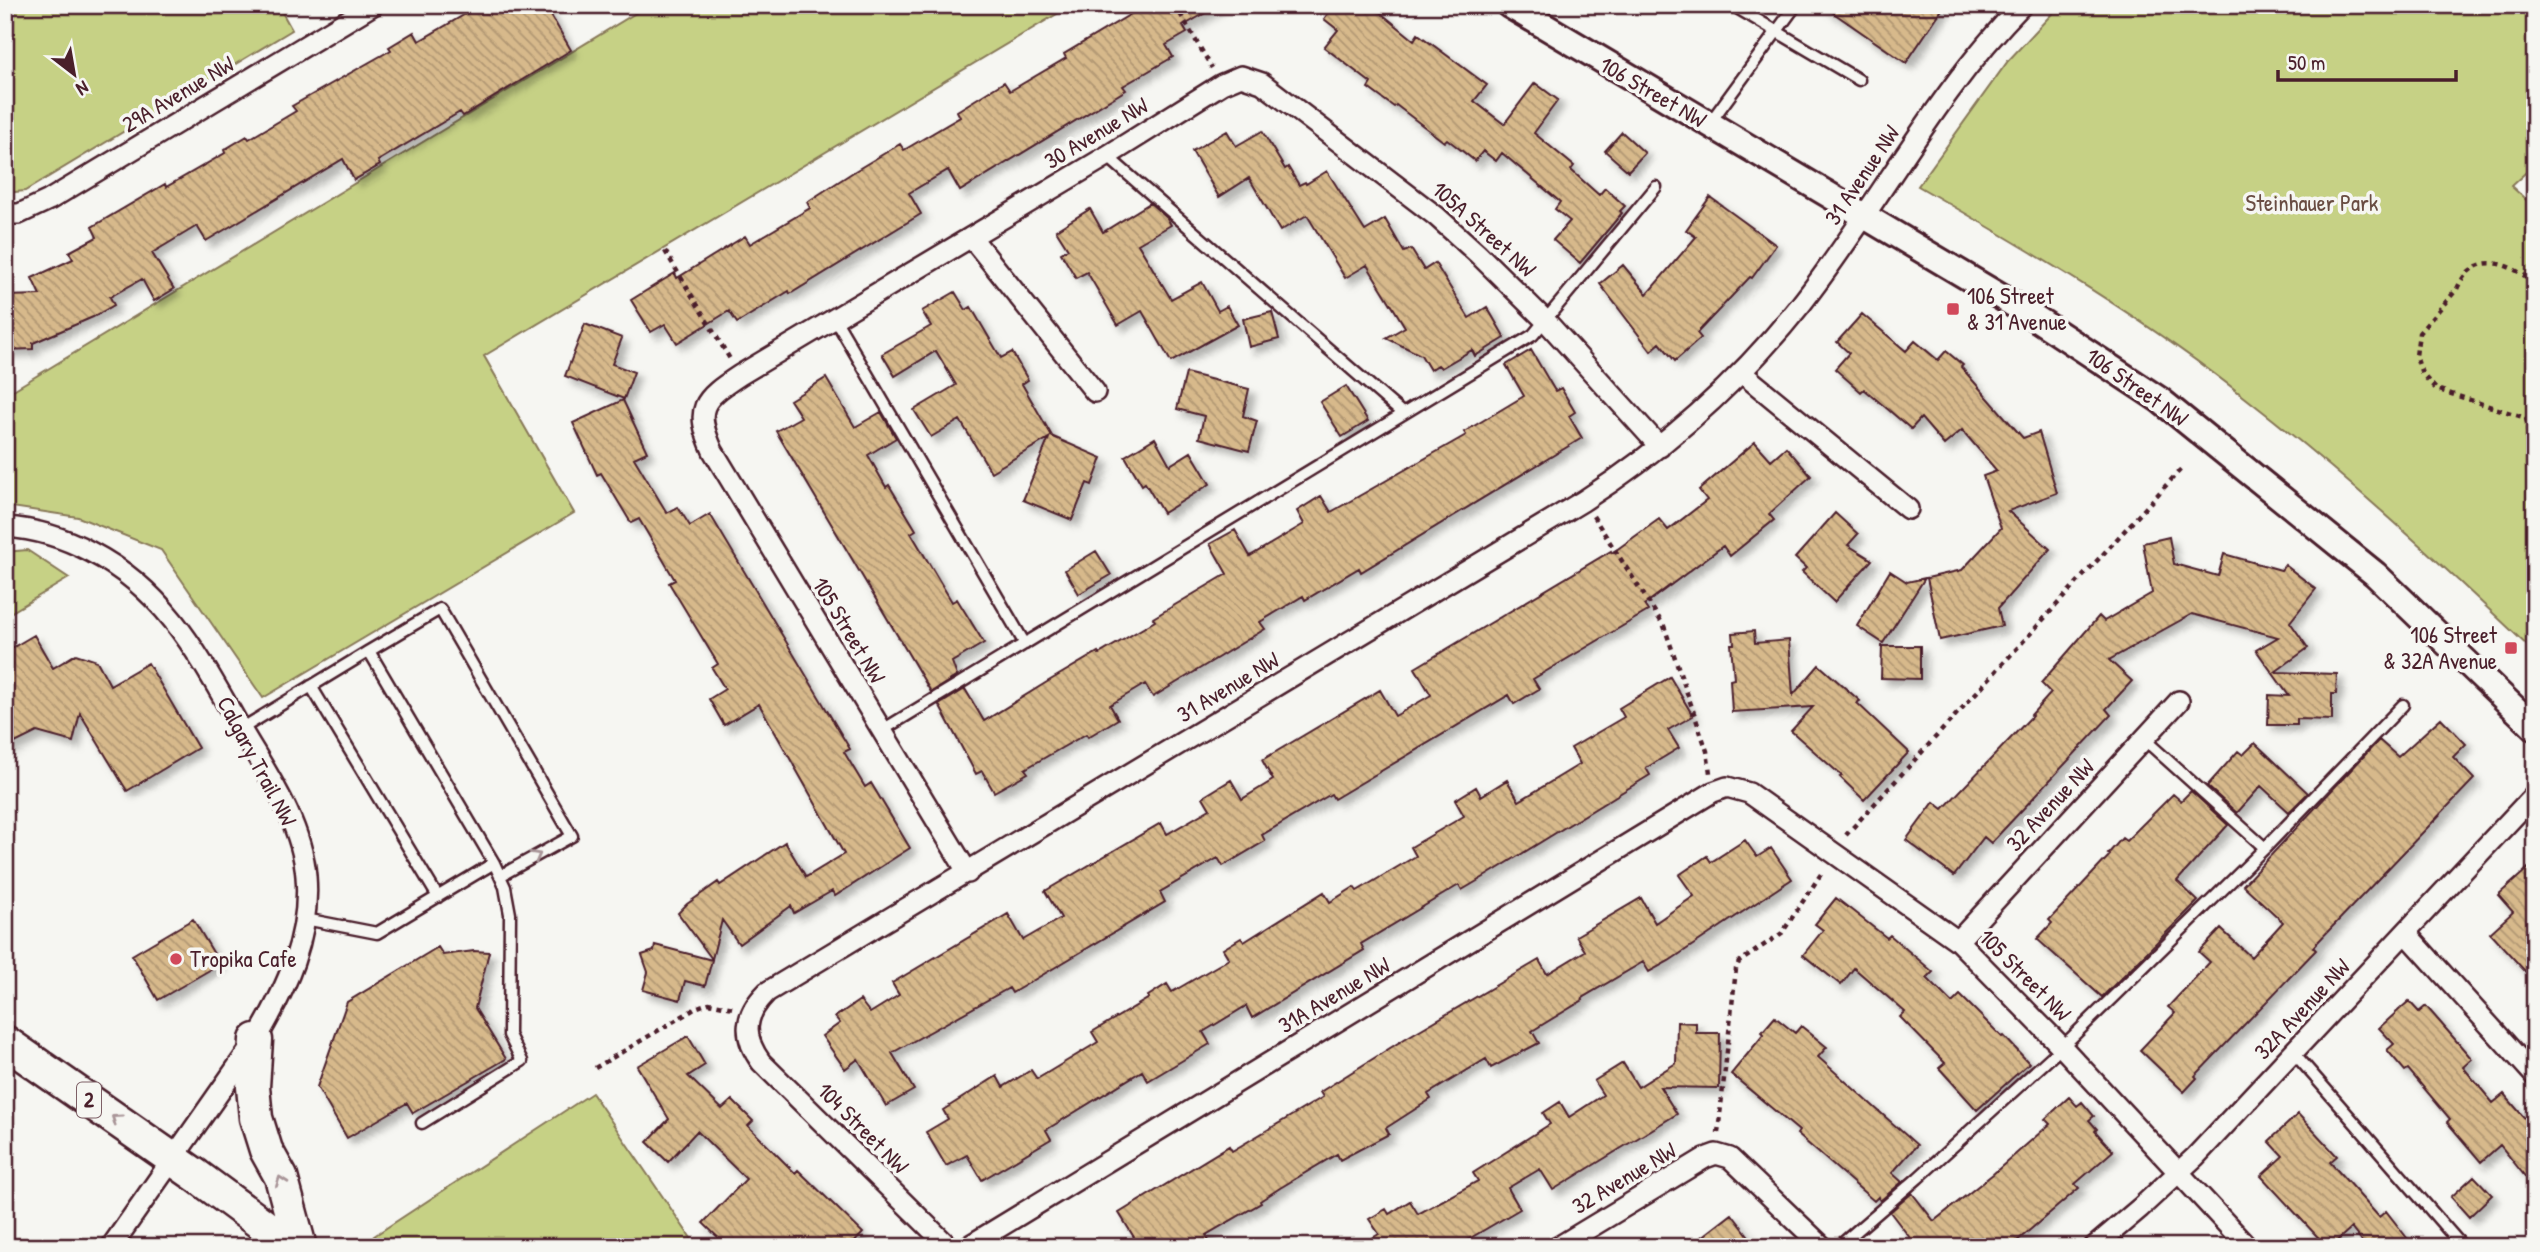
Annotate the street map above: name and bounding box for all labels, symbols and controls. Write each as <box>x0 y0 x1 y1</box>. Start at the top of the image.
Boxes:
north arrow <box>38 38 108 108</box>
scale bar <box>2278 38 2456 82</box>
street label: 29A Avenue NW <box>116 48 240 139</box>
text: 50 m <box>2288 48 2325 77</box>
street label: 106 Street NW <box>1594 49 1712 135</box>
text: N <box>72 75 94 102</box>
street label: 30 Avenue NW <box>1038 89 1153 176</box>
street label: 31 Avenue NW <box>1817 119 1906 231</box>
street label: 105A Street NW <box>1426 174 1543 284</box>
park label: Steinhauer Park <box>2246 187 2379 218</box>
place label: 106 Street & 31 Avenue <box>1967 280 2067 337</box>
marker: 106 Street & 31 Avenue <box>1945 301 1961 317</box>
street label: 106 Street NW <box>2080 340 2195 433</box>
street label: 105 Street NW <box>806 571 893 689</box>
place label: 106 Street & 32A Avenue <box>2384 619 2498 676</box>
marker: 106 Street & 32A Avenue <box>2503 640 2519 656</box>
street label: 31 Avenue NW <box>1171 644 1285 729</box>
street label: Calgary Trail NW <box>210 691 305 831</box>
street label: 32 Avenue NW <box>1999 752 2101 858</box>
one-way arrow <box>529 851 542 864</box>
street label: 105 Street NW <box>1972 922 2078 1028</box>
place label: Tropika Cafe <box>190 943 297 974</box>
street label: 31A Avenue NW <box>1272 949 1395 1040</box>
marker: Tropika Cafe <box>168 951 184 967</box>
street label: 32A Avenue NW <box>2247 951 2356 1066</box>
street label: 104 Street NW <box>811 1075 916 1180</box>
road number: 2 <box>77 1082 101 1118</box>
one-way arrow <box>111 1115 124 1127</box>
street label: 32 Avenue NW <box>1566 1134 1682 1221</box>
one-way arrow <box>275 1176 289 1188</box>

